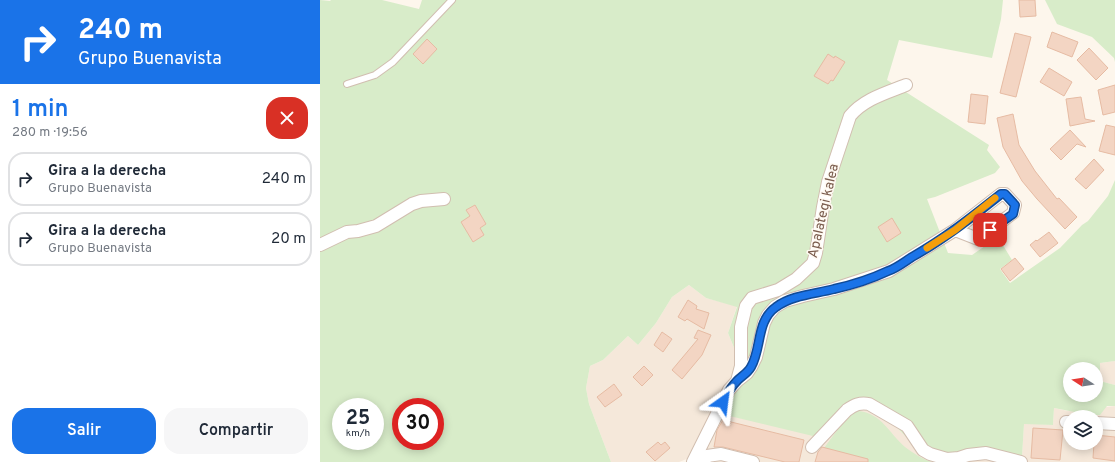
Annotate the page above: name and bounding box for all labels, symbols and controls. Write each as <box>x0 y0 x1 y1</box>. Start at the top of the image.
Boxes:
text: 240 m <box>78 13 163 49</box>
icon: right <box>12 16 64 68</box>
text: Grupo Buenavista <box>78 48 222 71</box>
text: 1 min <box>12 95 69 125</box>
button: close <box>266 97 308 139</box>
text: 280 m · 19:56 <box>12 125 88 141</box>
text: Gira a la derecha <box>48 162 166 181</box>
street label: Apalategi kalea <box>805 162 843 260</box>
icon: right <box>14 168 36 190</box>
text: 240 m <box>262 170 306 189</box>
text: Grupo Buenavista <box>48 181 152 197</box>
pin <box>973 213 1007 247</box>
icon: arrive <box>979 219 1001 241</box>
text: Gira a la derecha <box>48 222 166 241</box>
icon: right <box>14 228 36 250</box>
text: 20 m <box>271 230 306 249</box>
text: Grupo Buenavista <box>48 241 152 257</box>
north arrow <box>1063 362 1103 402</box>
map controls <box>1063 362 1103 450</box>
position arrow <box>702 381 744 423</box>
speed limit sign: 30 <box>392 398 444 450</box>
text: 25 <box>346 406 370 432</box>
button: Salir <box>12 408 156 454</box>
button: Compartir <box>164 408 308 454</box>
button: layers <box>1063 410 1103 450</box>
text: km/h <box>346 427 370 440</box>

